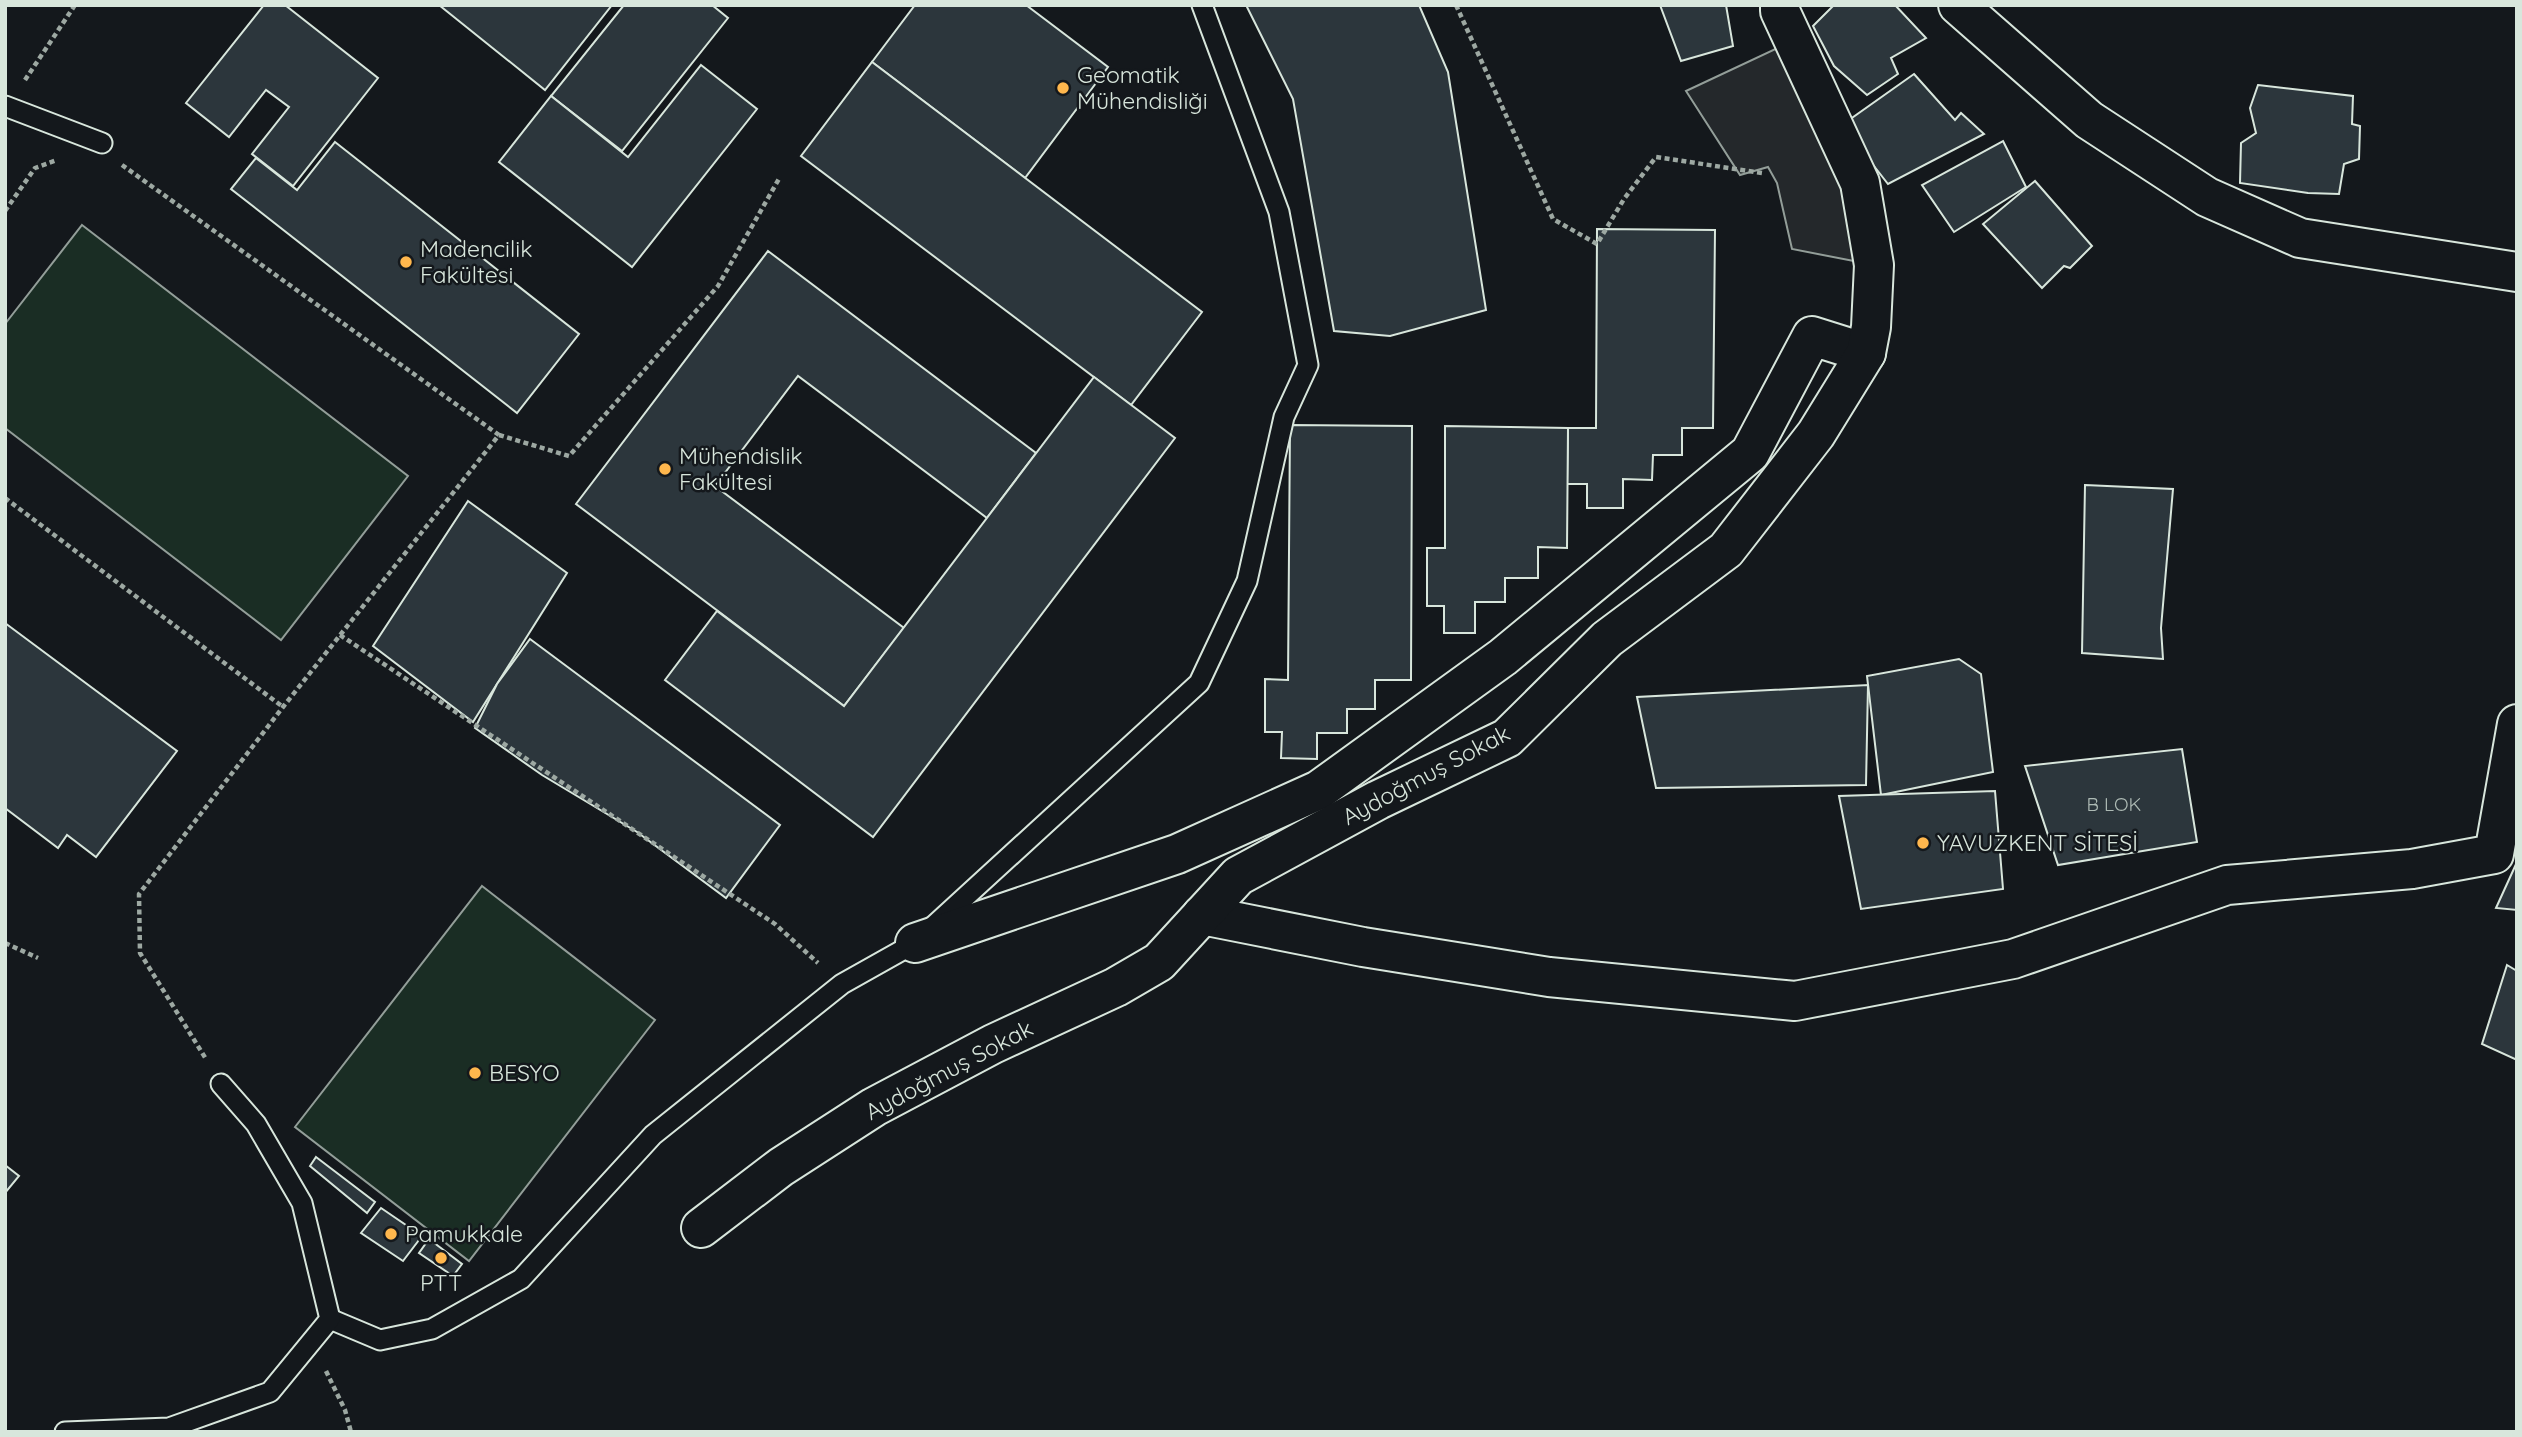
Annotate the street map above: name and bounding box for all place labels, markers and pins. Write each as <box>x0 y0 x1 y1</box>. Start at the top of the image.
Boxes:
place label: Geomatik Mühendisliği <box>1077 60 1208 115</box>
marker: Geomatik Mühendisliği <box>1055 80 1071 96</box>
place label: Madencilik Fakültesi <box>420 234 533 289</box>
marker: Madencilik Fakültesi <box>398 254 414 270</box>
place label: Mühendislik Fakültesi <box>679 441 803 496</box>
marker: Mühendislik Fakültesi <box>657 461 673 477</box>
place label: YAVUZKENT SİTESİ <box>1937 828 2138 857</box>
marker: YAVUZKENT SİTESİ <box>1915 835 1931 851</box>
place label: BESYO <box>489 1058 560 1087</box>
marker: BESYO <box>467 1065 483 1081</box>
place label: Pamukkale <box>405 1219 523 1248</box>
marker: Pamukkale <box>383 1226 399 1242</box>
marker: PTT <box>433 1250 449 1266</box>
place label: PTT <box>420 1268 462 1297</box>

